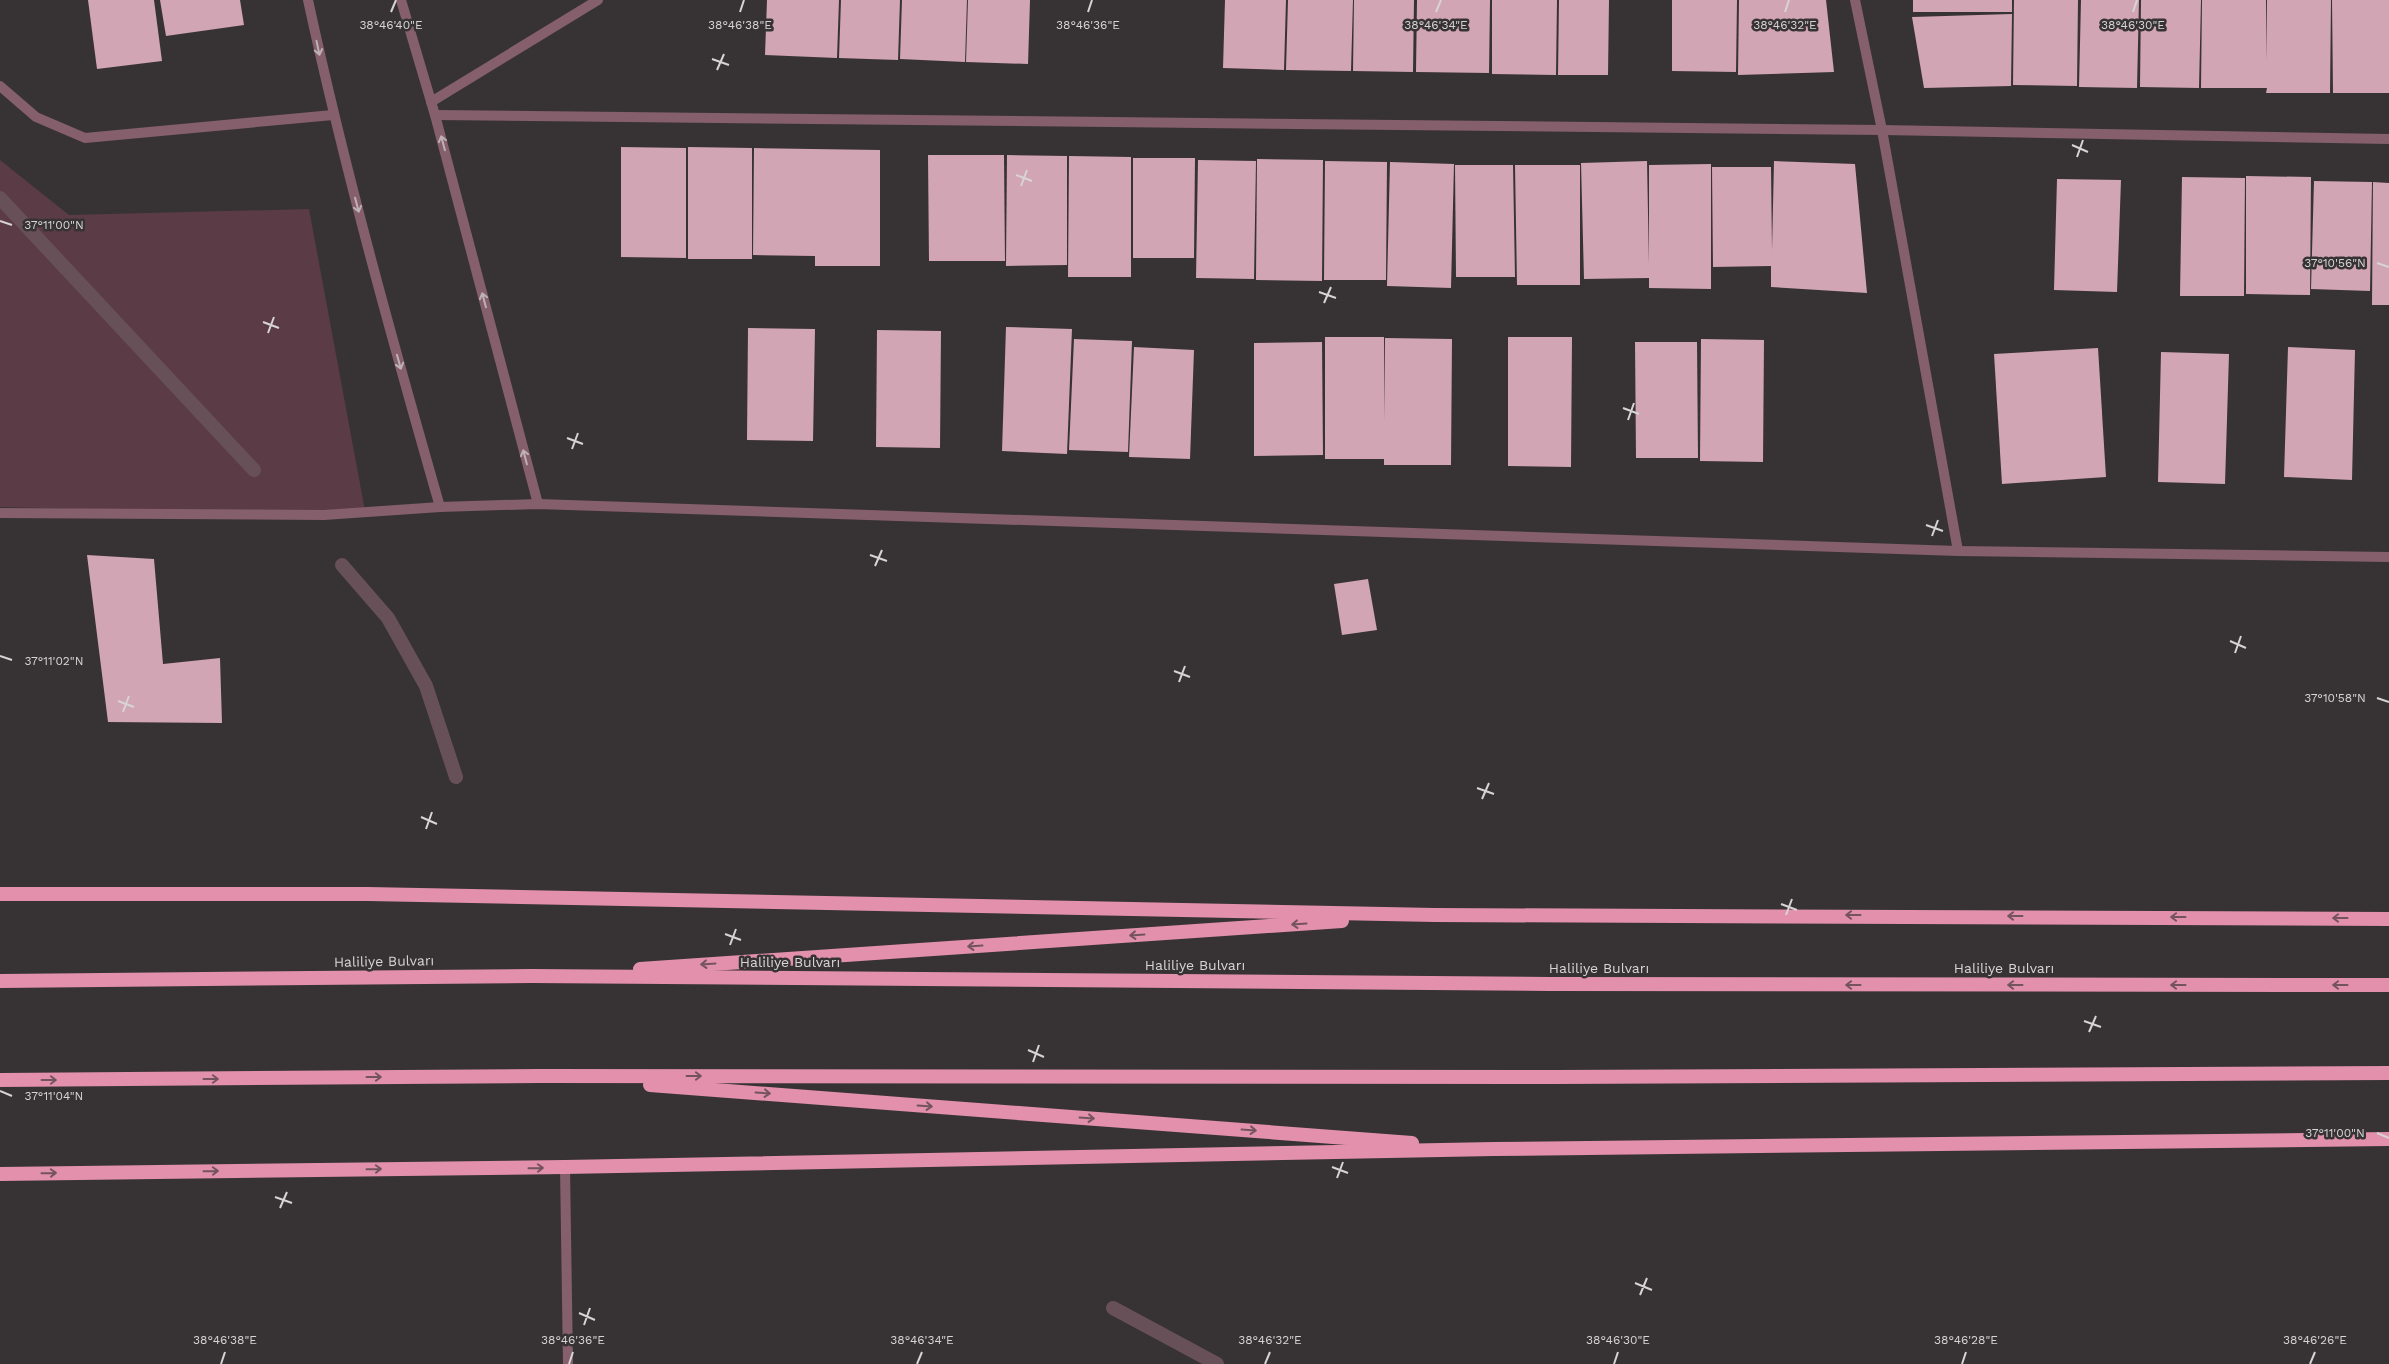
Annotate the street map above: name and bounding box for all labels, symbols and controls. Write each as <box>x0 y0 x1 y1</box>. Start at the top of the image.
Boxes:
text: 38°46'40"E <box>359 18 423 32</box>
text: 38°46'38"E <box>708 18 772 32</box>
text: 38°46'36"E <box>1056 18 1120 32</box>
text: 38°46'34"E <box>1404 18 1468 32</box>
text: 38°46'32"E <box>1753 18 1817 32</box>
text: 38°46'30"E <box>2101 18 2165 32</box>
one-way arrow <box>314 39 324 55</box>
one-way arrow <box>437 135 447 151</box>
one-way arrow <box>353 197 362 213</box>
text: 37°11'00"N <box>24 218 84 232</box>
text: 37°10'56"N <box>2304 256 2366 270</box>
one-way arrow <box>479 292 488 308</box>
one-way arrow <box>395 354 404 370</box>
one-way arrow <box>520 450 529 466</box>
text: 37°11'02"N <box>24 654 84 668</box>
text: 37°10'58"N <box>2304 691 2366 705</box>
one-way arrow <box>1845 910 1862 920</box>
one-way arrow <box>2008 911 2024 921</box>
one-way arrow <box>2170 912 2186 922</box>
one-way arrow <box>2333 913 2349 923</box>
one-way arrow <box>1291 920 1307 929</box>
one-way arrow <box>1129 931 1145 940</box>
one-way arrow <box>967 942 983 951</box>
street label: Haliliye Bulvarı <box>334 952 434 970</box>
street label: Haliliye Bulvarı <box>740 954 840 970</box>
street label: Haliliye Bulvarı <box>1145 957 1245 973</box>
one-way arrow <box>700 959 716 969</box>
street label: Haliliye Bulvarı <box>1549 960 1649 976</box>
street label: Haliliye Bulvarı <box>1954 960 2054 976</box>
one-way arrow <box>1845 980 1862 990</box>
one-way arrow <box>2008 980 2024 990</box>
one-way arrow <box>2170 980 2186 990</box>
one-way arrow <box>2333 980 2349 990</box>
one-way arrow <box>685 1071 701 1081</box>
one-way arrow <box>365 1072 381 1082</box>
one-way arrow <box>202 1074 219 1084</box>
one-way arrow <box>40 1075 56 1085</box>
text: 37°11'04"N <box>25 1089 83 1103</box>
one-way arrow <box>755 1089 771 1098</box>
one-way arrow <box>917 1101 933 1110</box>
one-way arrow <box>1079 1113 1095 1123</box>
one-way arrow <box>1241 1126 1257 1135</box>
text: 37°11'00"N <box>2305 1126 2365 1140</box>
one-way arrow <box>528 1163 544 1172</box>
one-way arrow <box>365 1164 381 1174</box>
one-way arrow <box>202 1166 219 1176</box>
one-way arrow <box>40 1168 56 1178</box>
text: 38°46'38"E <box>193 1333 257 1347</box>
text: 38°46'36"E <box>541 1333 605 1347</box>
text: 38°46'34"E <box>890 1333 954 1347</box>
text: 38°46'32"E <box>1238 1333 1302 1347</box>
text: 38°46'30"E <box>1586 1333 1650 1347</box>
text: 38°46'28"E <box>1934 1333 1998 1347</box>
text: 38°46'26"E <box>2283 1333 2347 1347</box>

